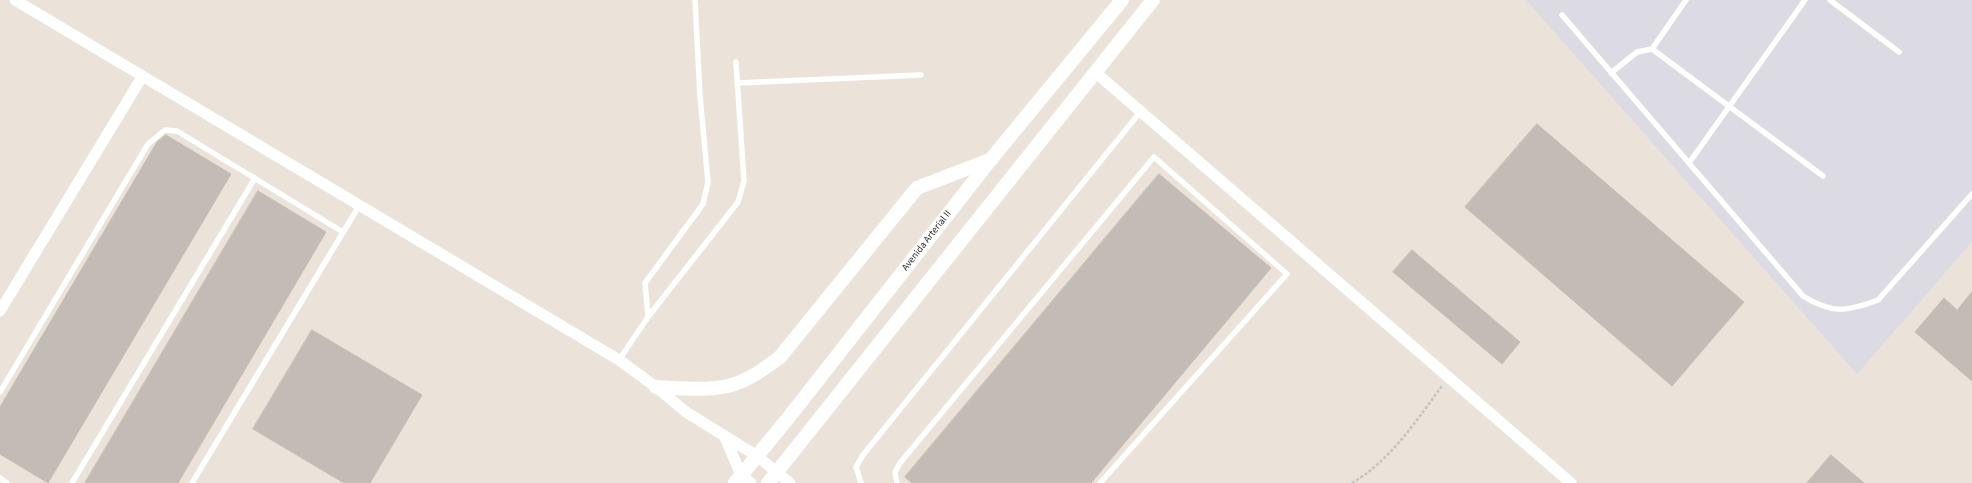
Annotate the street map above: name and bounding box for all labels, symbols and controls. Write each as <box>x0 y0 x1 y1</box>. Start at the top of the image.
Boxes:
street label: Avenida Arterial II <box>900 208 954 274</box>

